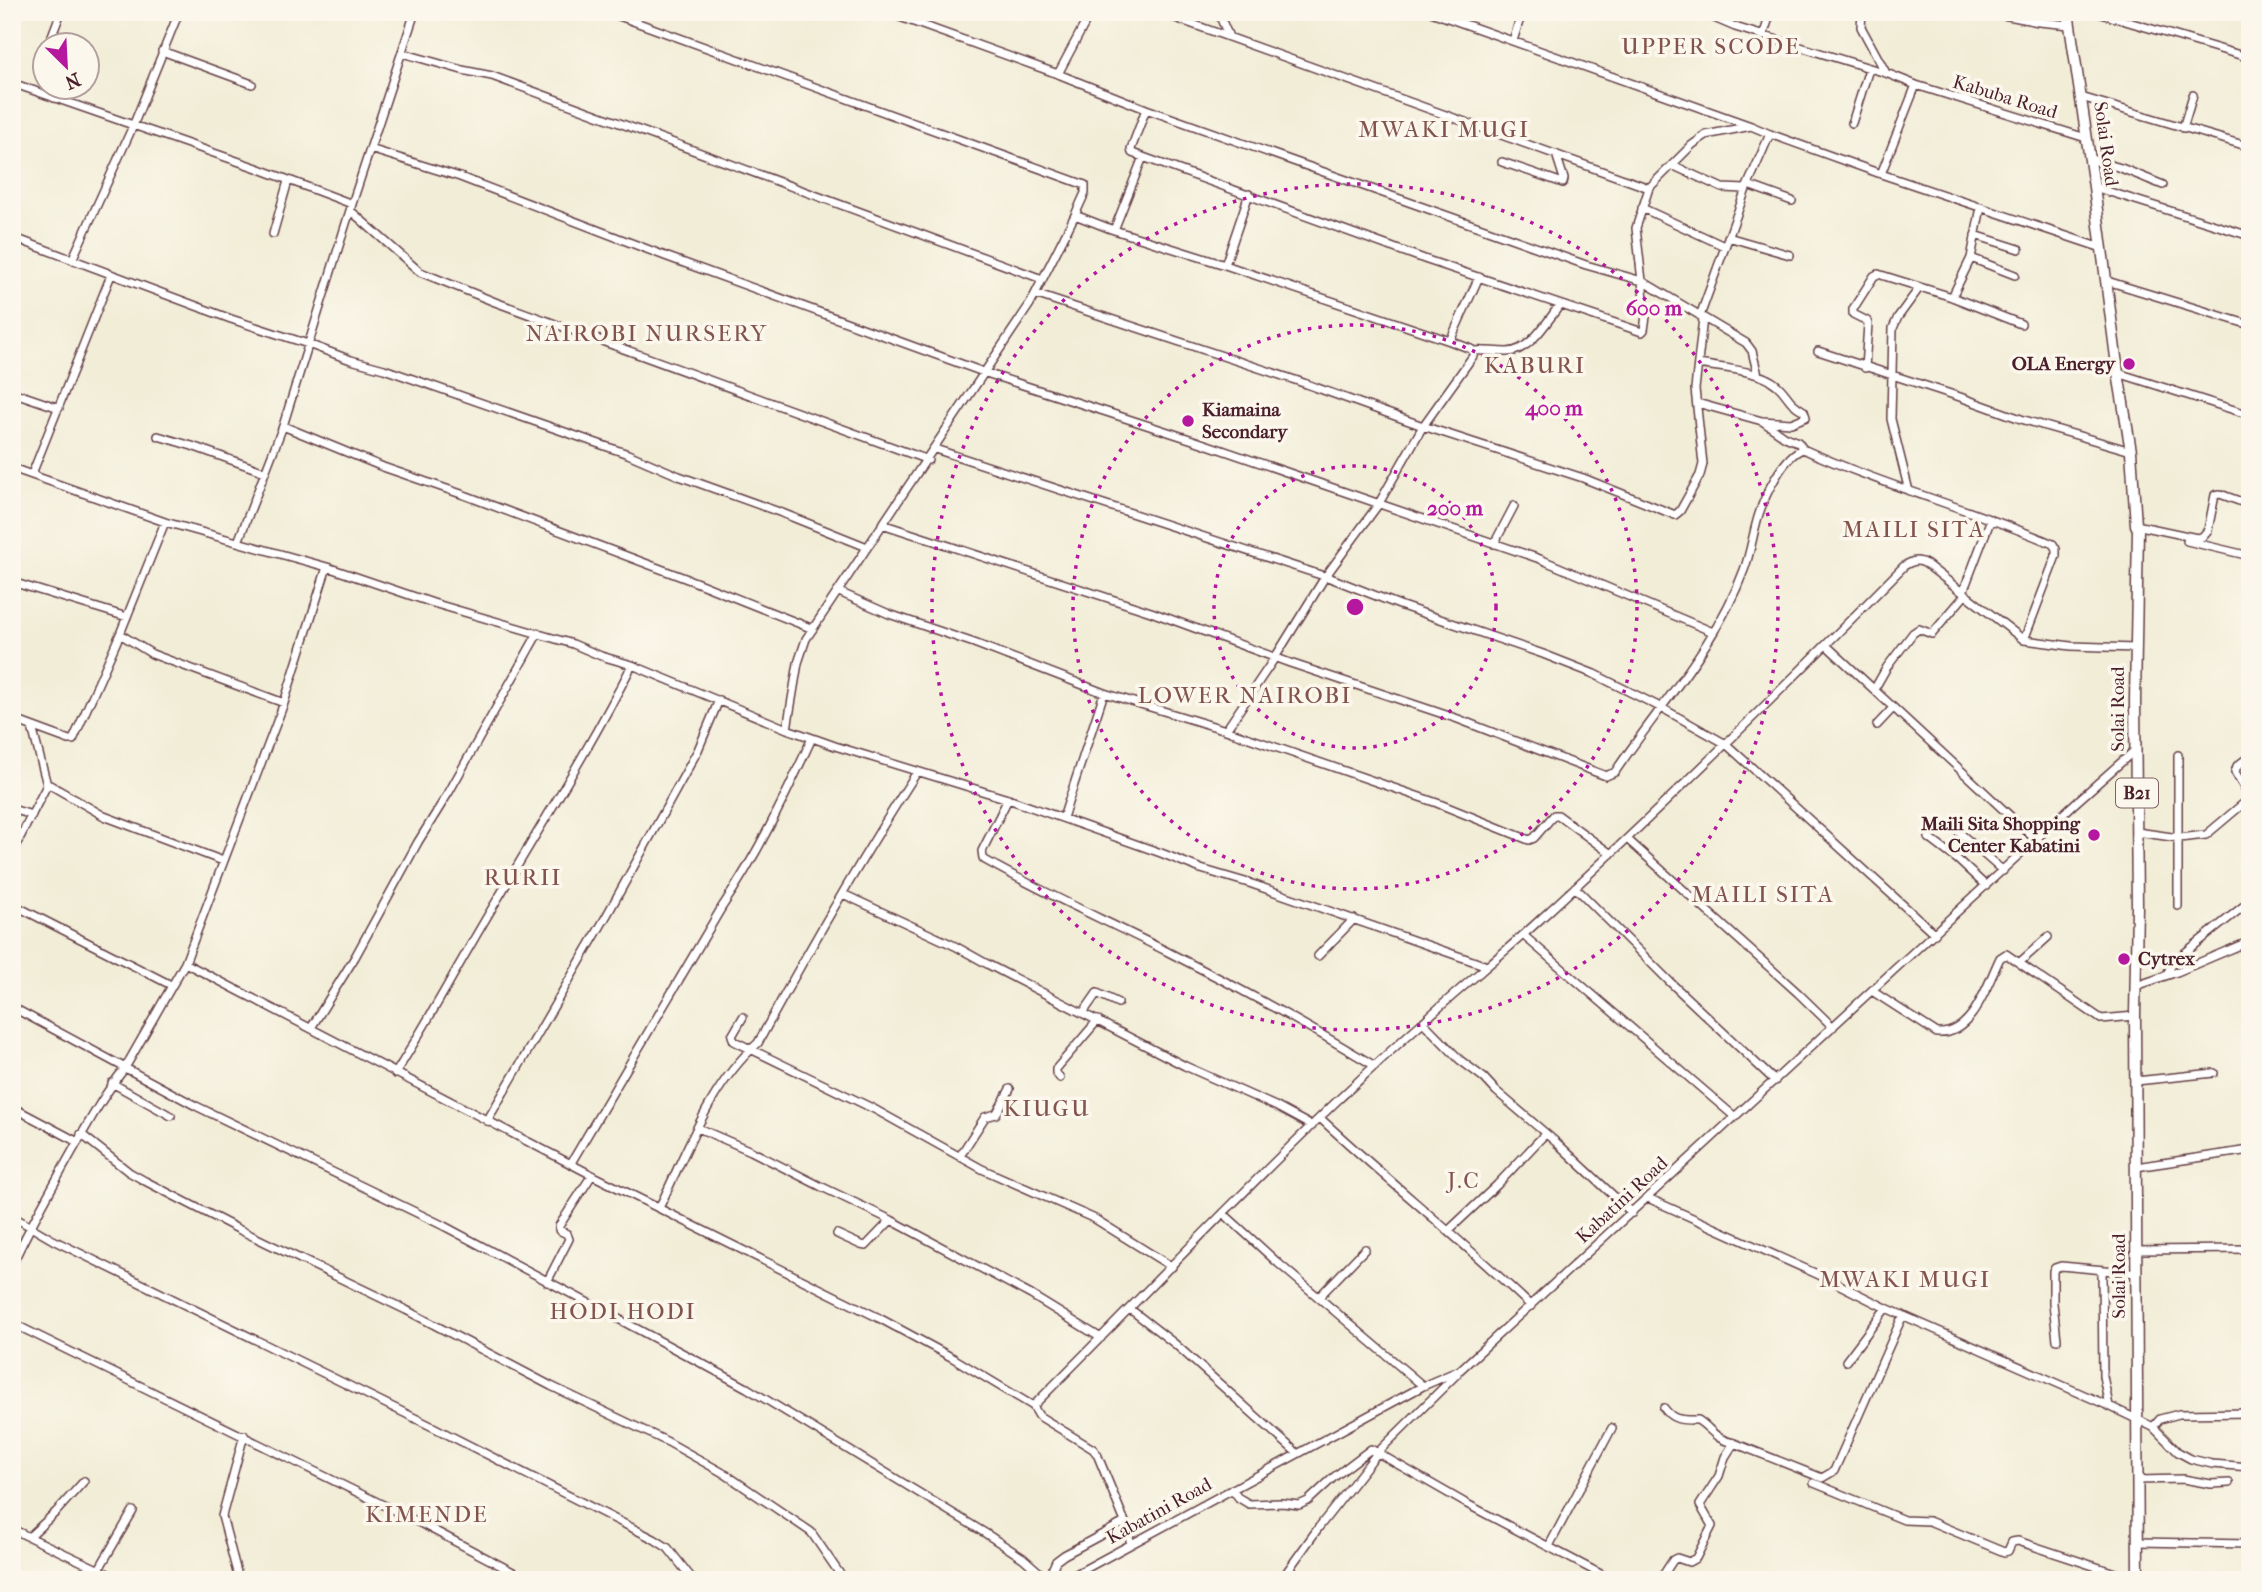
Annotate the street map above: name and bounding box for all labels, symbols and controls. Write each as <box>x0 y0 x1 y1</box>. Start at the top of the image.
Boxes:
north arrow <box>32 32 102 102</box>
district label: UPPER SCODE <box>1621 33 1801 60</box>
text: N <box>61 68 84 94</box>
street label: Kabuba Road <box>1950 71 2061 124</box>
street label: Solai Road <box>2089 100 2123 188</box>
district label: MWAKI MUGI <box>1358 116 1530 143</box>
text: 600 m <box>1626 296 1683 320</box>
district label: NAIROBI NURSERY <box>526 320 768 347</box>
district label: KABURI <box>1484 352 1586 379</box>
place label: OLA Energy <box>2012 353 2116 375</box>
marker: OLA Energy <box>2121 356 2137 372</box>
text: 400 m <box>1524 396 1583 421</box>
place label: Kiamaina Secondary <box>1202 399 1288 443</box>
marker: Kiamaina Secondary <box>1180 413 1196 429</box>
text: 200 m <box>1427 496 1484 520</box>
district label: MAILI SITA <box>1842 516 1986 543</box>
centre of rings <box>1343 595 1367 619</box>
street label: Solai Road <box>2107 666 2129 752</box>
district label: LOWER NAIROBI <box>1138 682 1352 709</box>
road number: B21 <box>2116 778 2158 808</box>
place label: Maili Sita Shopping Center Kabatini <box>1920 813 2081 857</box>
marker: Maili Sita Shopping Center Kabatini <box>2086 827 2102 843</box>
district label: RURII <box>484 864 562 891</box>
district label: MAILI SITA <box>1691 881 1835 908</box>
place label: Cytrex <box>2138 948 2196 970</box>
marker: Cytrex <box>2116 951 2132 967</box>
district label: KIUGU <box>1003 1095 1091 1122</box>
street label: Kabatini Road <box>1572 1152 1673 1248</box>
district label: J.C <box>1445 1167 1481 1194</box>
street label: Solai Road <box>2108 1233 2130 1319</box>
district label: MWAKI MUGI <box>1819 1266 1991 1293</box>
district label: HODI HODI <box>549 1298 697 1325</box>
street label: Kabatini Road <box>1103 1473 1216 1549</box>
district label: KIMENDE <box>365 1501 489 1528</box>

